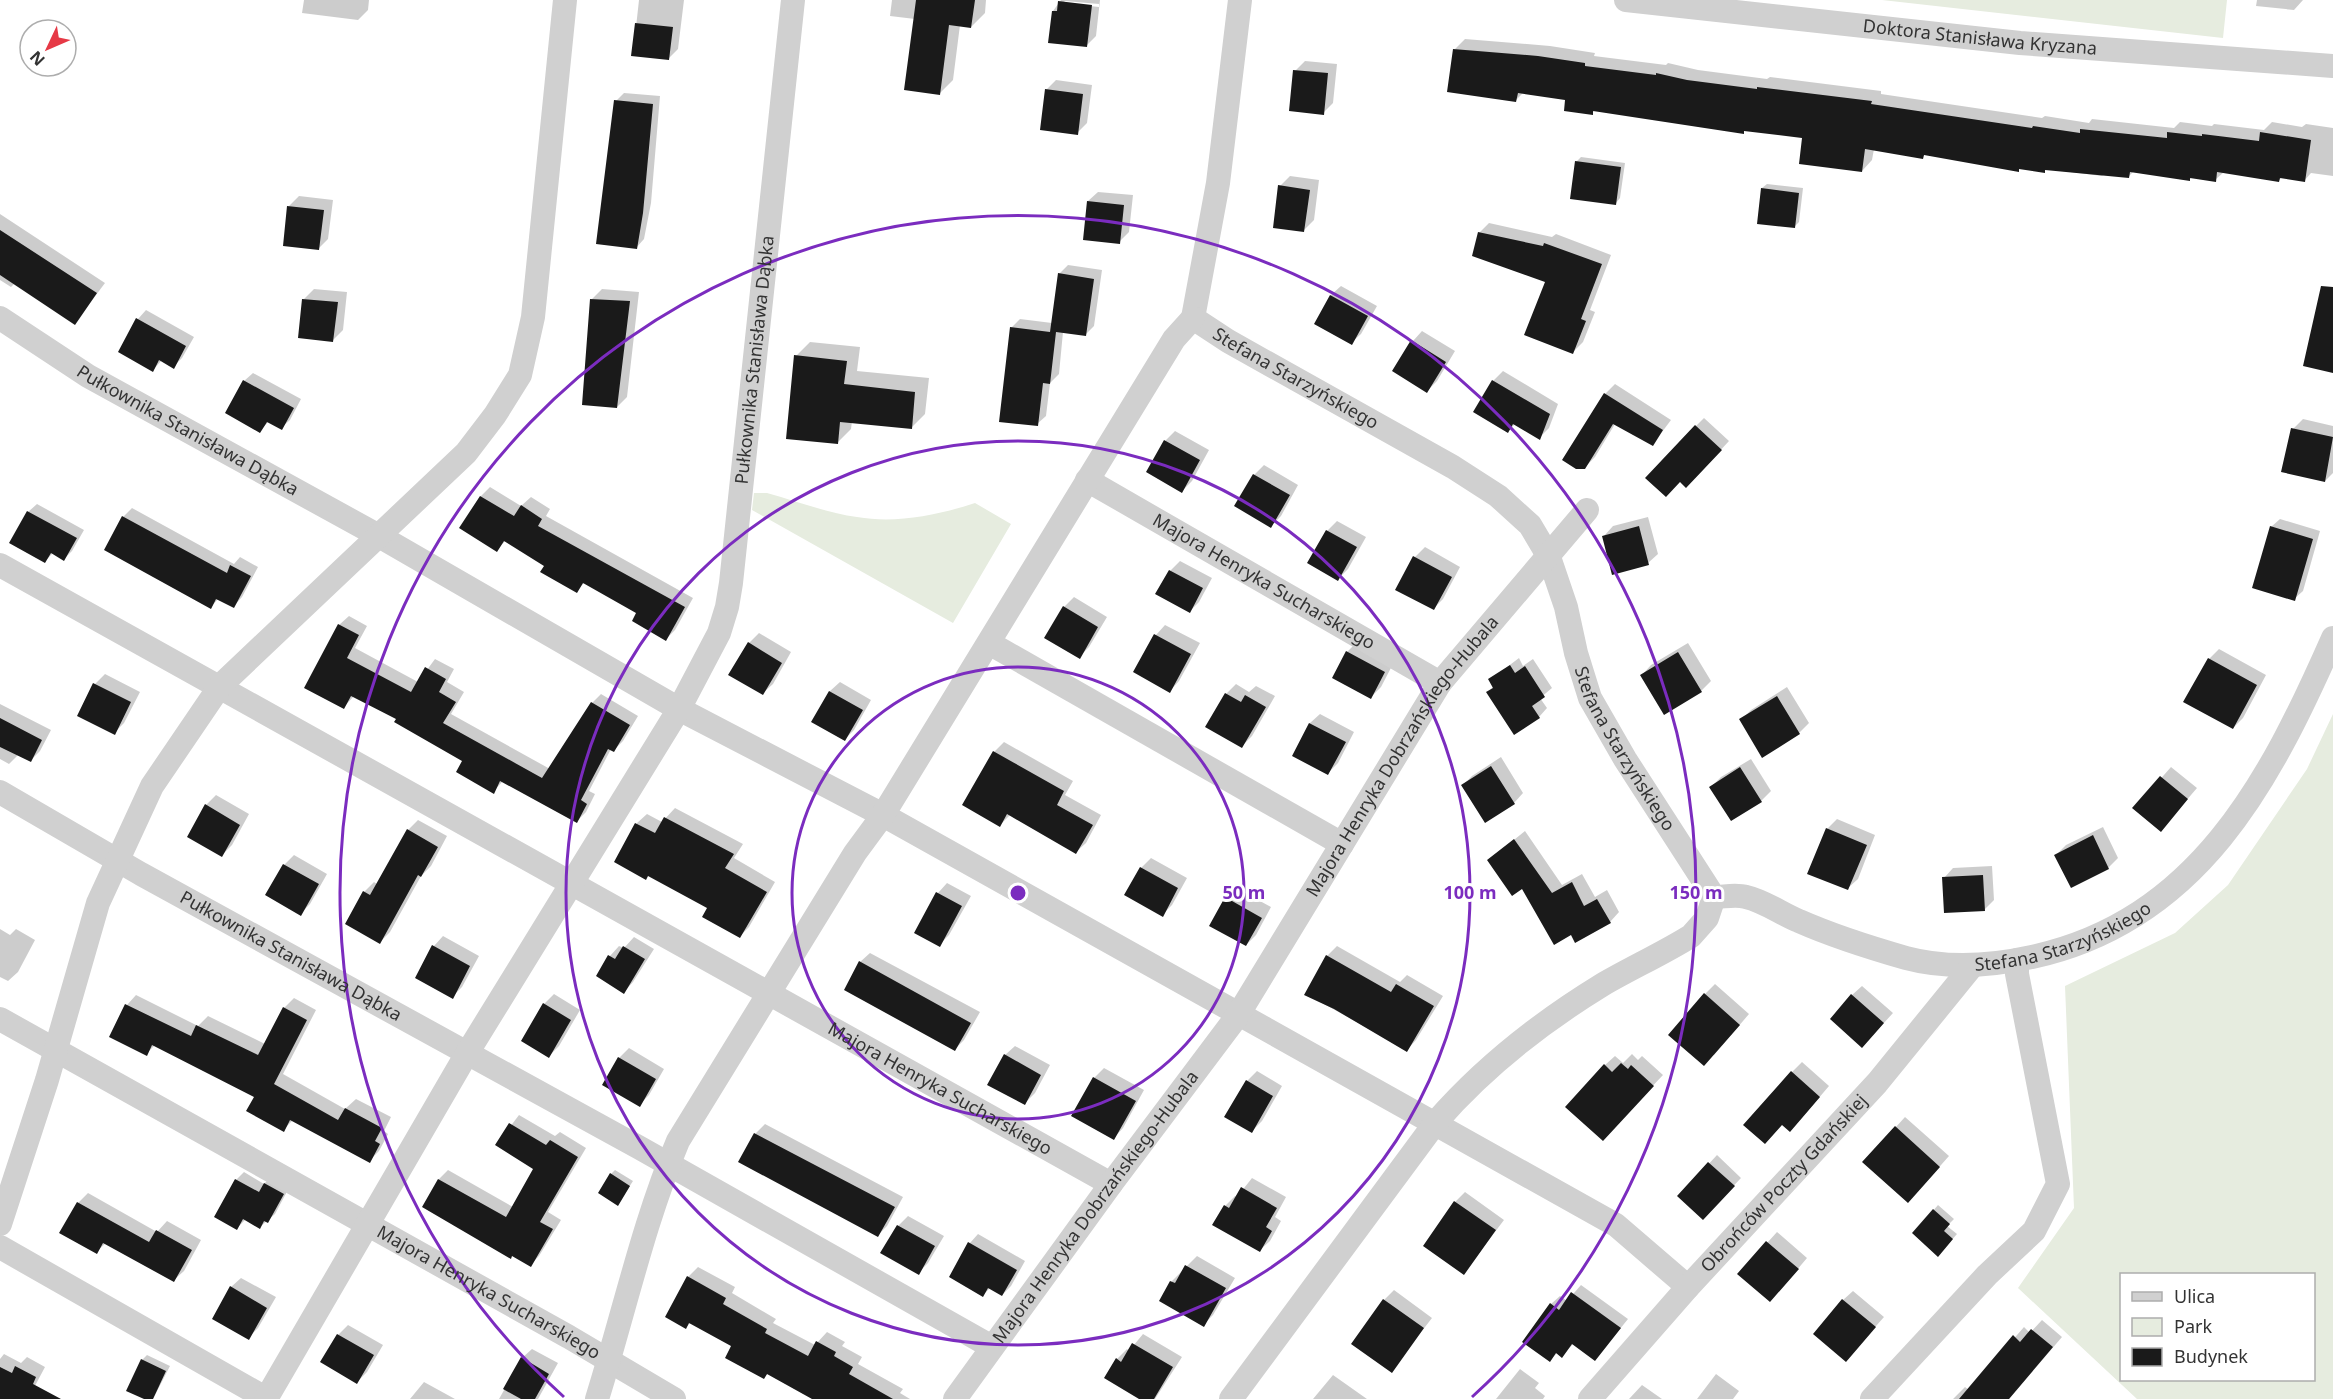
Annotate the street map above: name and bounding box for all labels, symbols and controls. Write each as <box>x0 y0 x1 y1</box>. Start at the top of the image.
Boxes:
street label: Doktora Stanisława Kryzana <box>1862 13 2098 60</box>
north arrow <box>18 18 78 78</box>
text: N <box>25 46 50 71</box>
street label: Pułkownika Stanisława Dąbka <box>729 234 779 485</box>
street label: Stefana Starzyńskiego <box>1209 321 1383 434</box>
street label: Pułkownika Stanisława Dąbka <box>72 359 303 501</box>
street label: Majora Henryka Sucharskiego <box>1149 507 1380 654</box>
street label: Majora Henryka Dobrzańskiego-Hubala <box>1300 610 1503 901</box>
street label: Stefana Starzyńskiego <box>1570 663 1681 835</box>
text: 50 m <box>1223 880 1265 904</box>
text: 100 m <box>1443 880 1497 904</box>
text: 150 m <box>1669 880 1723 904</box>
centre of rings <box>1008 883 1028 903</box>
street label: Pułkownika Stanisława Dąbka <box>176 885 407 1026</box>
street label: Stefana Starzyńskiego <box>1974 895 2155 976</box>
street label: Majora Henryka Sucharskiego <box>824 1016 1057 1160</box>
street label: Majora Henryka Dobrzańskiego-Hubala <box>986 1065 1203 1348</box>
street label: Obrońców Poczty Gdańskiej <box>1695 1089 1872 1277</box>
street label: Majora Henryka Sucharskiego <box>373 1219 605 1364</box>
legend <box>2120 1273 2315 1381</box>
text: Ulica <box>2174 1284 2215 1308</box>
text: Park <box>2174 1314 2212 1338</box>
text: Budynek <box>2174 1344 2248 1368</box>

